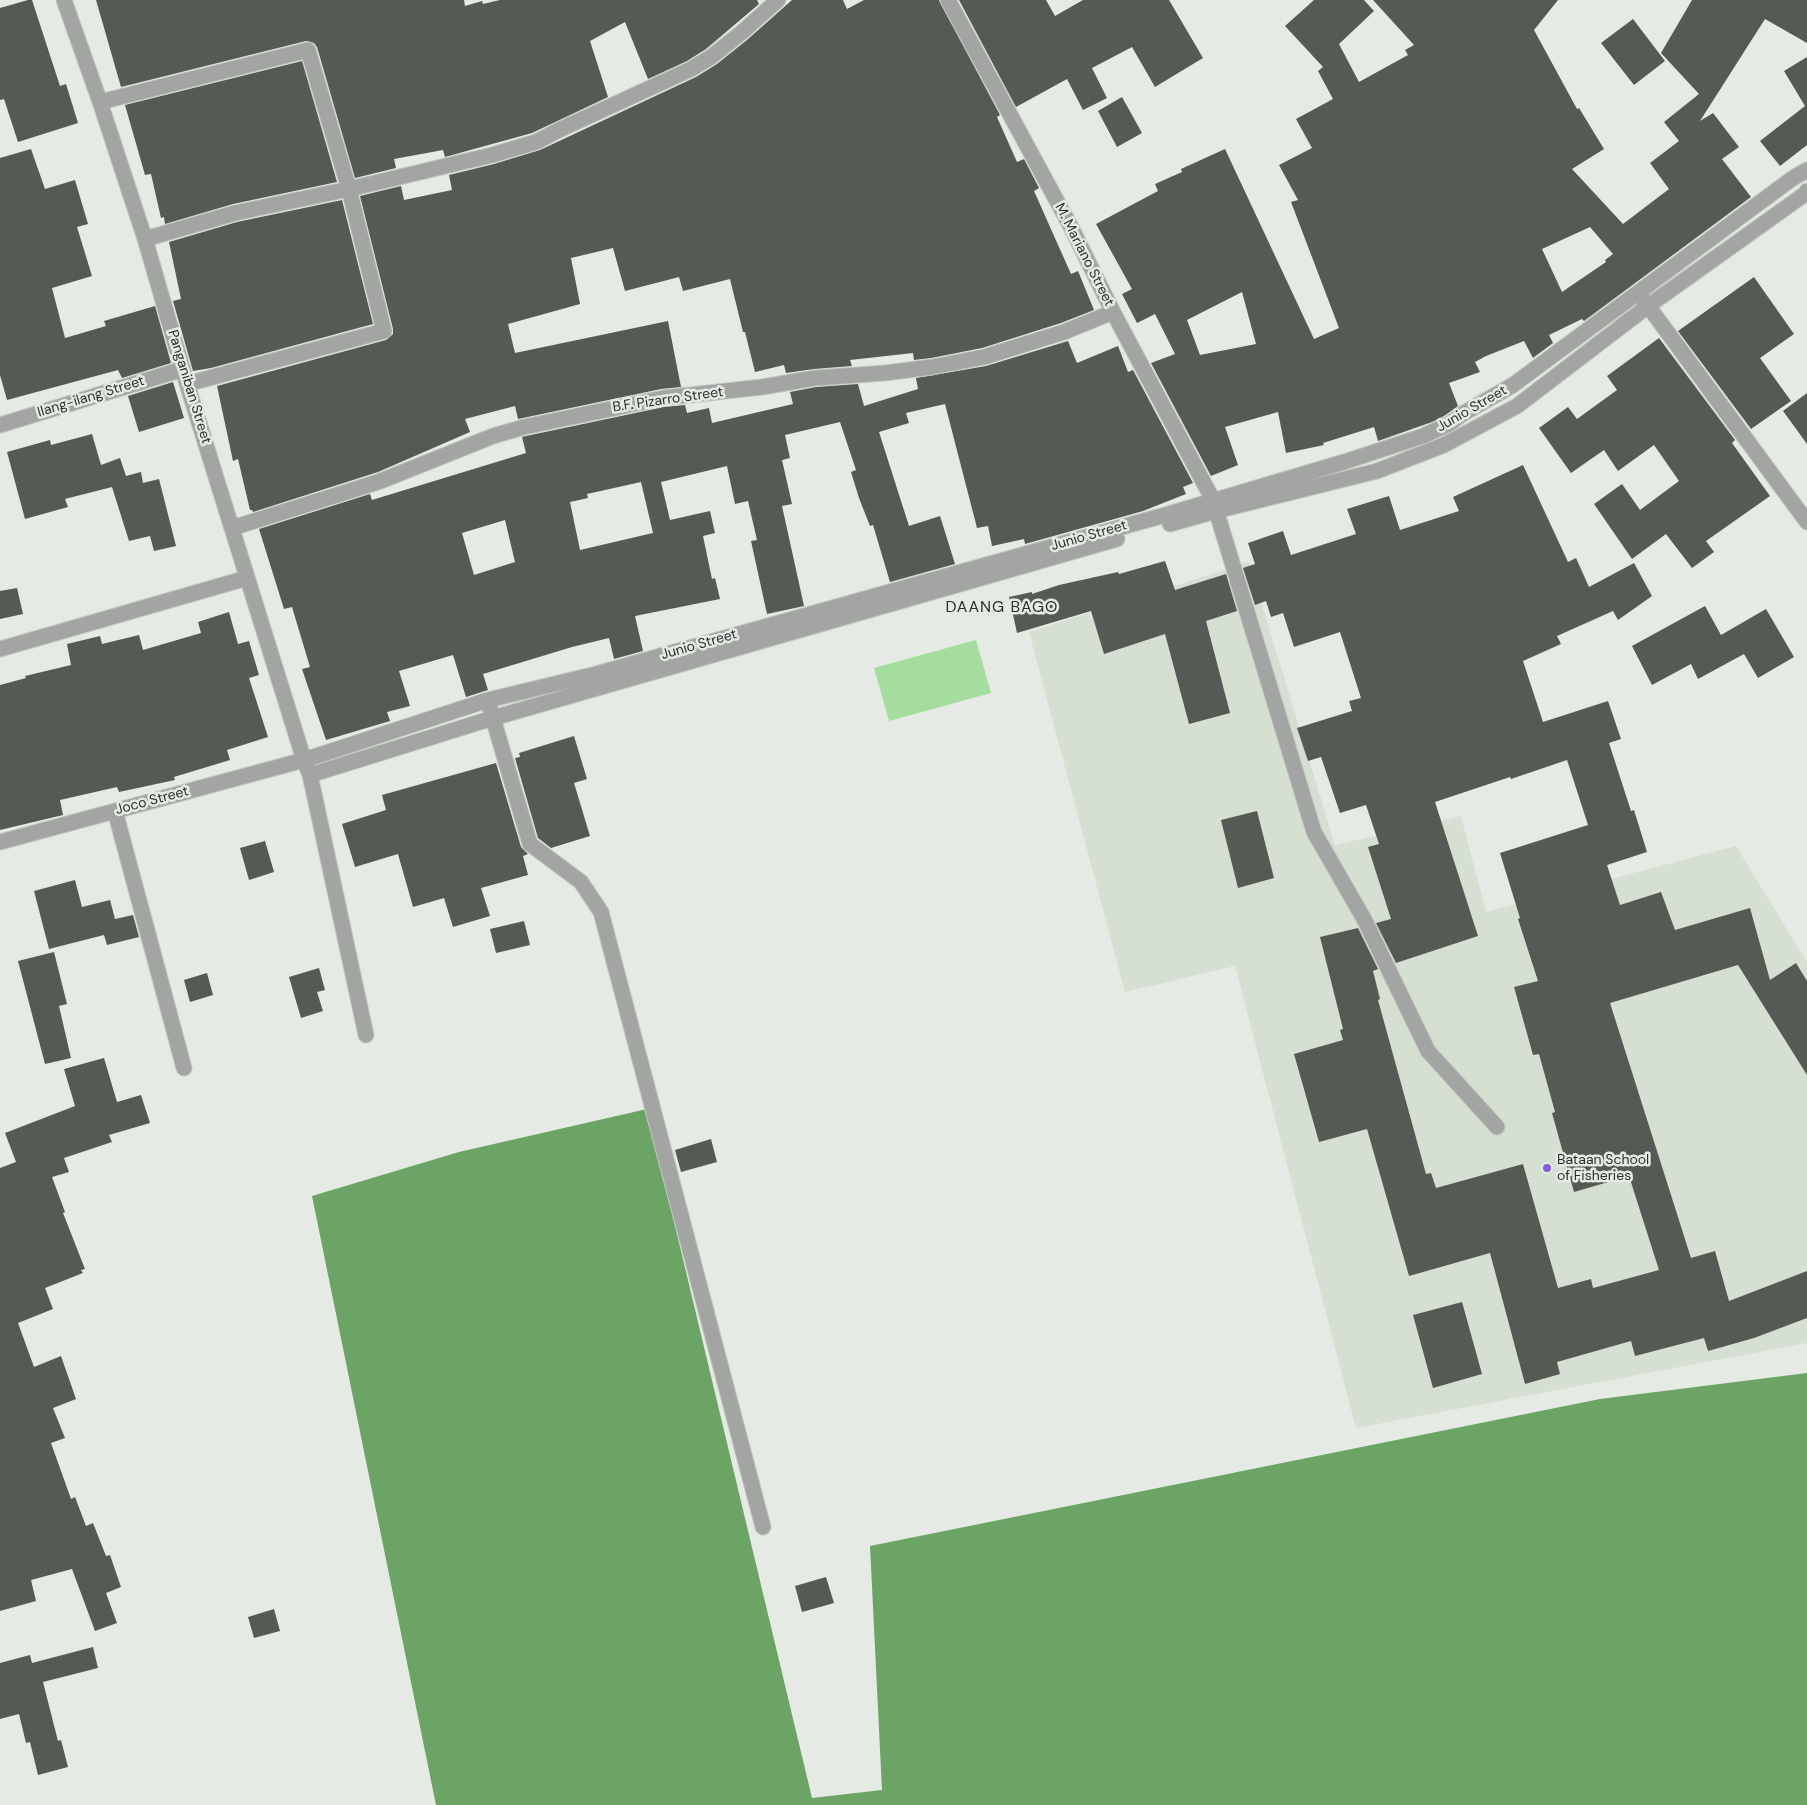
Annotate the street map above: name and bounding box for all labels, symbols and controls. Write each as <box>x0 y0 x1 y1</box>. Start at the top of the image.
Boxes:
street label: M. Mariano Street <box>1051 201 1117 309</box>
street label: Panganiban Street <box>164 328 214 446</box>
street label: Ilang-ilang Street <box>36 373 146 421</box>
street label: Junio Street <box>1434 382 1510 436</box>
street label: B.F. Pizarro Street <box>612 384 724 416</box>
street label: Junio Street <box>1049 517 1129 555</box>
district label: DAANG BAGO <box>944 598 1060 618</box>
street label: Junio Street <box>659 626 739 664</box>
street label: Joco Street <box>114 783 190 819</box>
place label: Bataan School of Fisheries <box>1557 1152 1649 1184</box>
marker: Bataan School of Fisheries <box>1541 1162 1553 1174</box>

